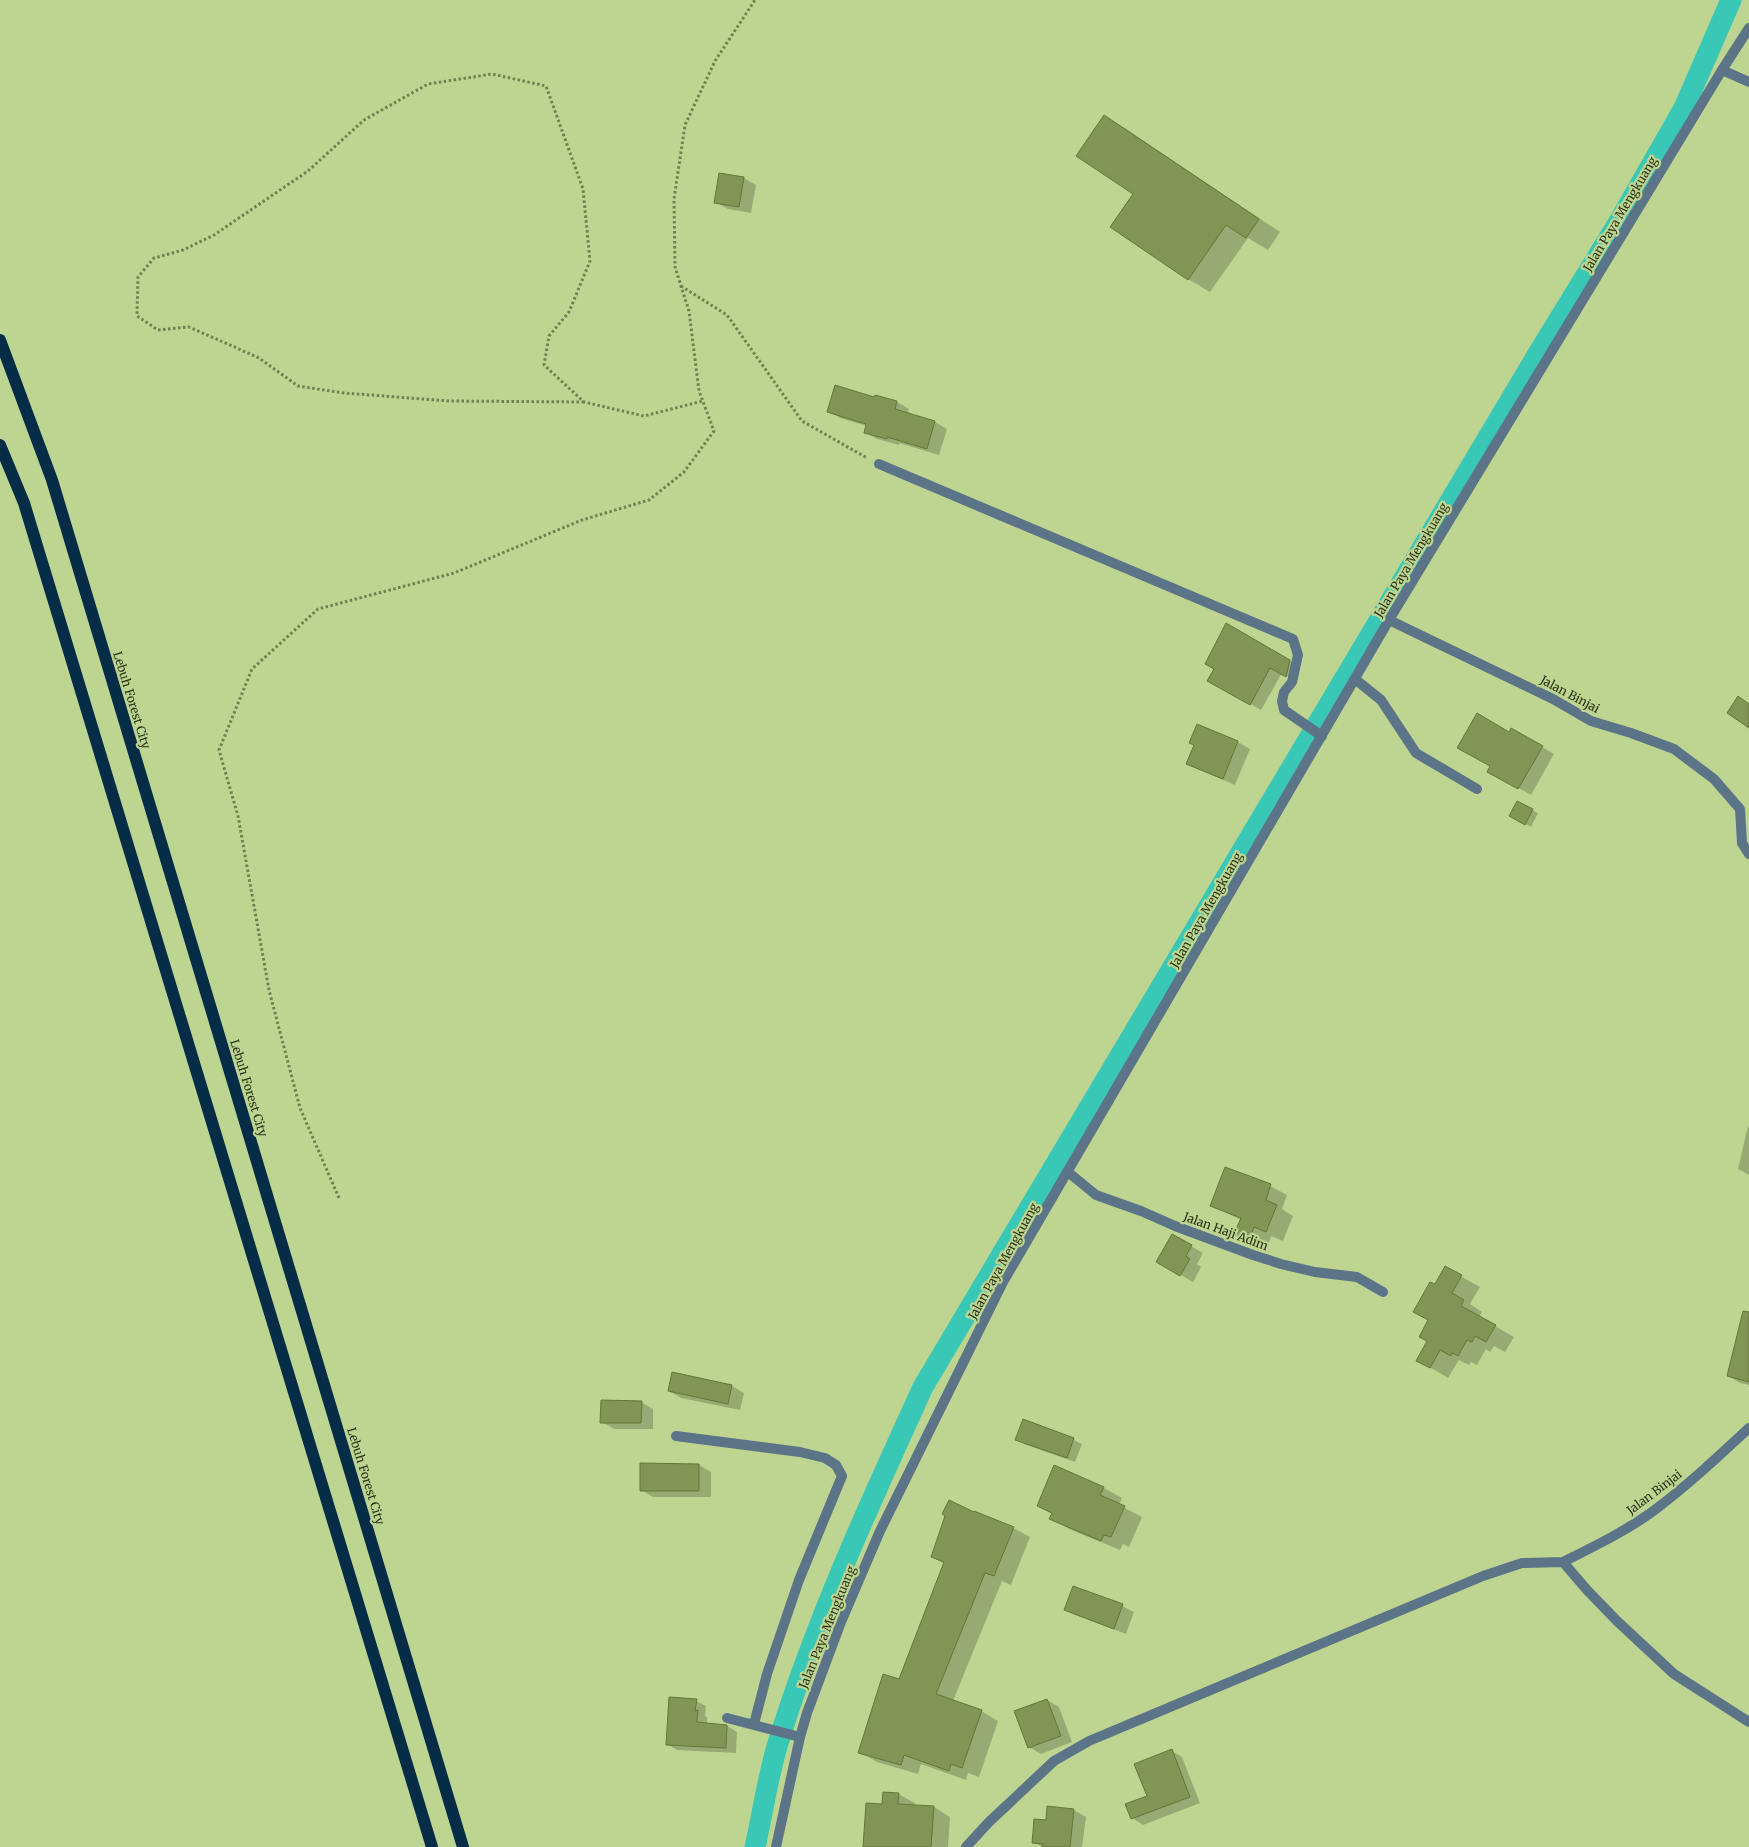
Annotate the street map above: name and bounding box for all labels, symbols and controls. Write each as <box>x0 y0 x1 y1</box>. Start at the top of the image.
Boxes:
street label: Jalan Paya Mengkuang <box>1579 153 1661 275</box>
street label: Jalan Paya Mengkuang <box>1370 499 1452 621</box>
street label: Lebuh Forest City <box>110 650 154 751</box>
street label: Jalan Binjai <box>1537 672 1602 716</box>
street label: Jalan Paya Mengkuang <box>1166 849 1246 971</box>
street label: Lebuh Forest City <box>227 1038 271 1139</box>
street label: Jalan Paya Mengkuang <box>964 1199 1042 1323</box>
street label: Jalan Haji Adim <box>1181 1208 1270 1253</box>
street label: Lebuh Forest City <box>344 1426 388 1527</box>
street label: Jalan Binjai <box>1623 1466 1685 1518</box>
street label: Jalan Paya Mengkuang <box>795 1563 859 1692</box>

